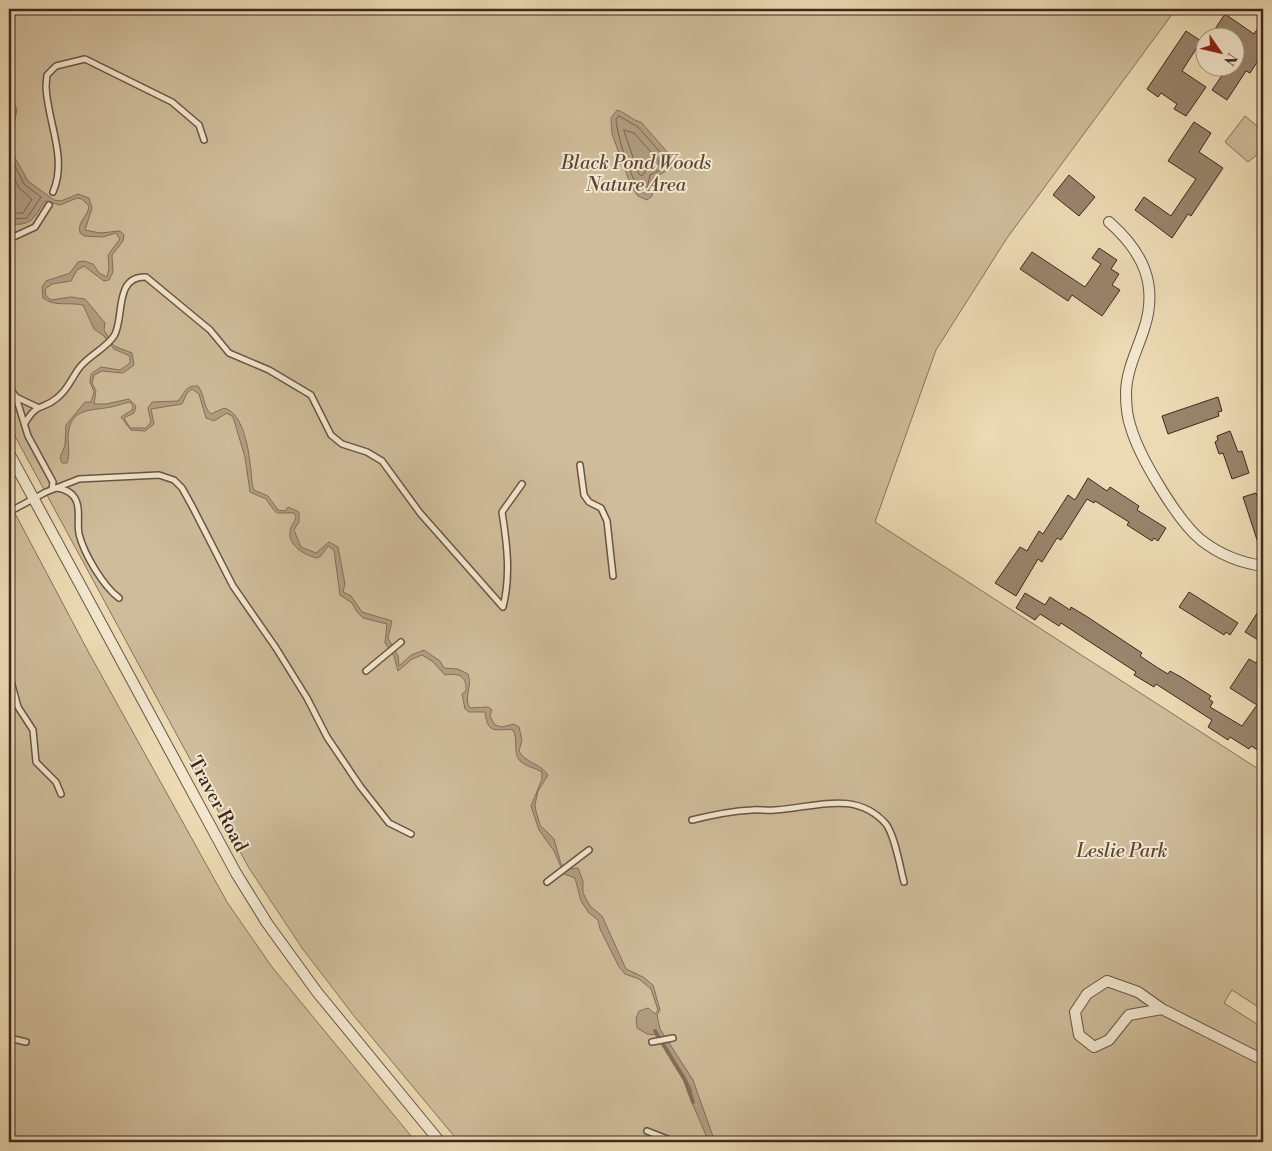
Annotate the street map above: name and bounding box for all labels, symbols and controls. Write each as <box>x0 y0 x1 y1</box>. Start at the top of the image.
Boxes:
north arrow <box>1194 28 1244 78</box>
text: N <box>1219 49 1241 68</box>
park label: Black Pond Woods Nature Area <box>560 151 711 197</box>
street label: Traver Road <box>183 752 253 856</box>
park label: Leslie Park <box>1075 839 1168 863</box>

